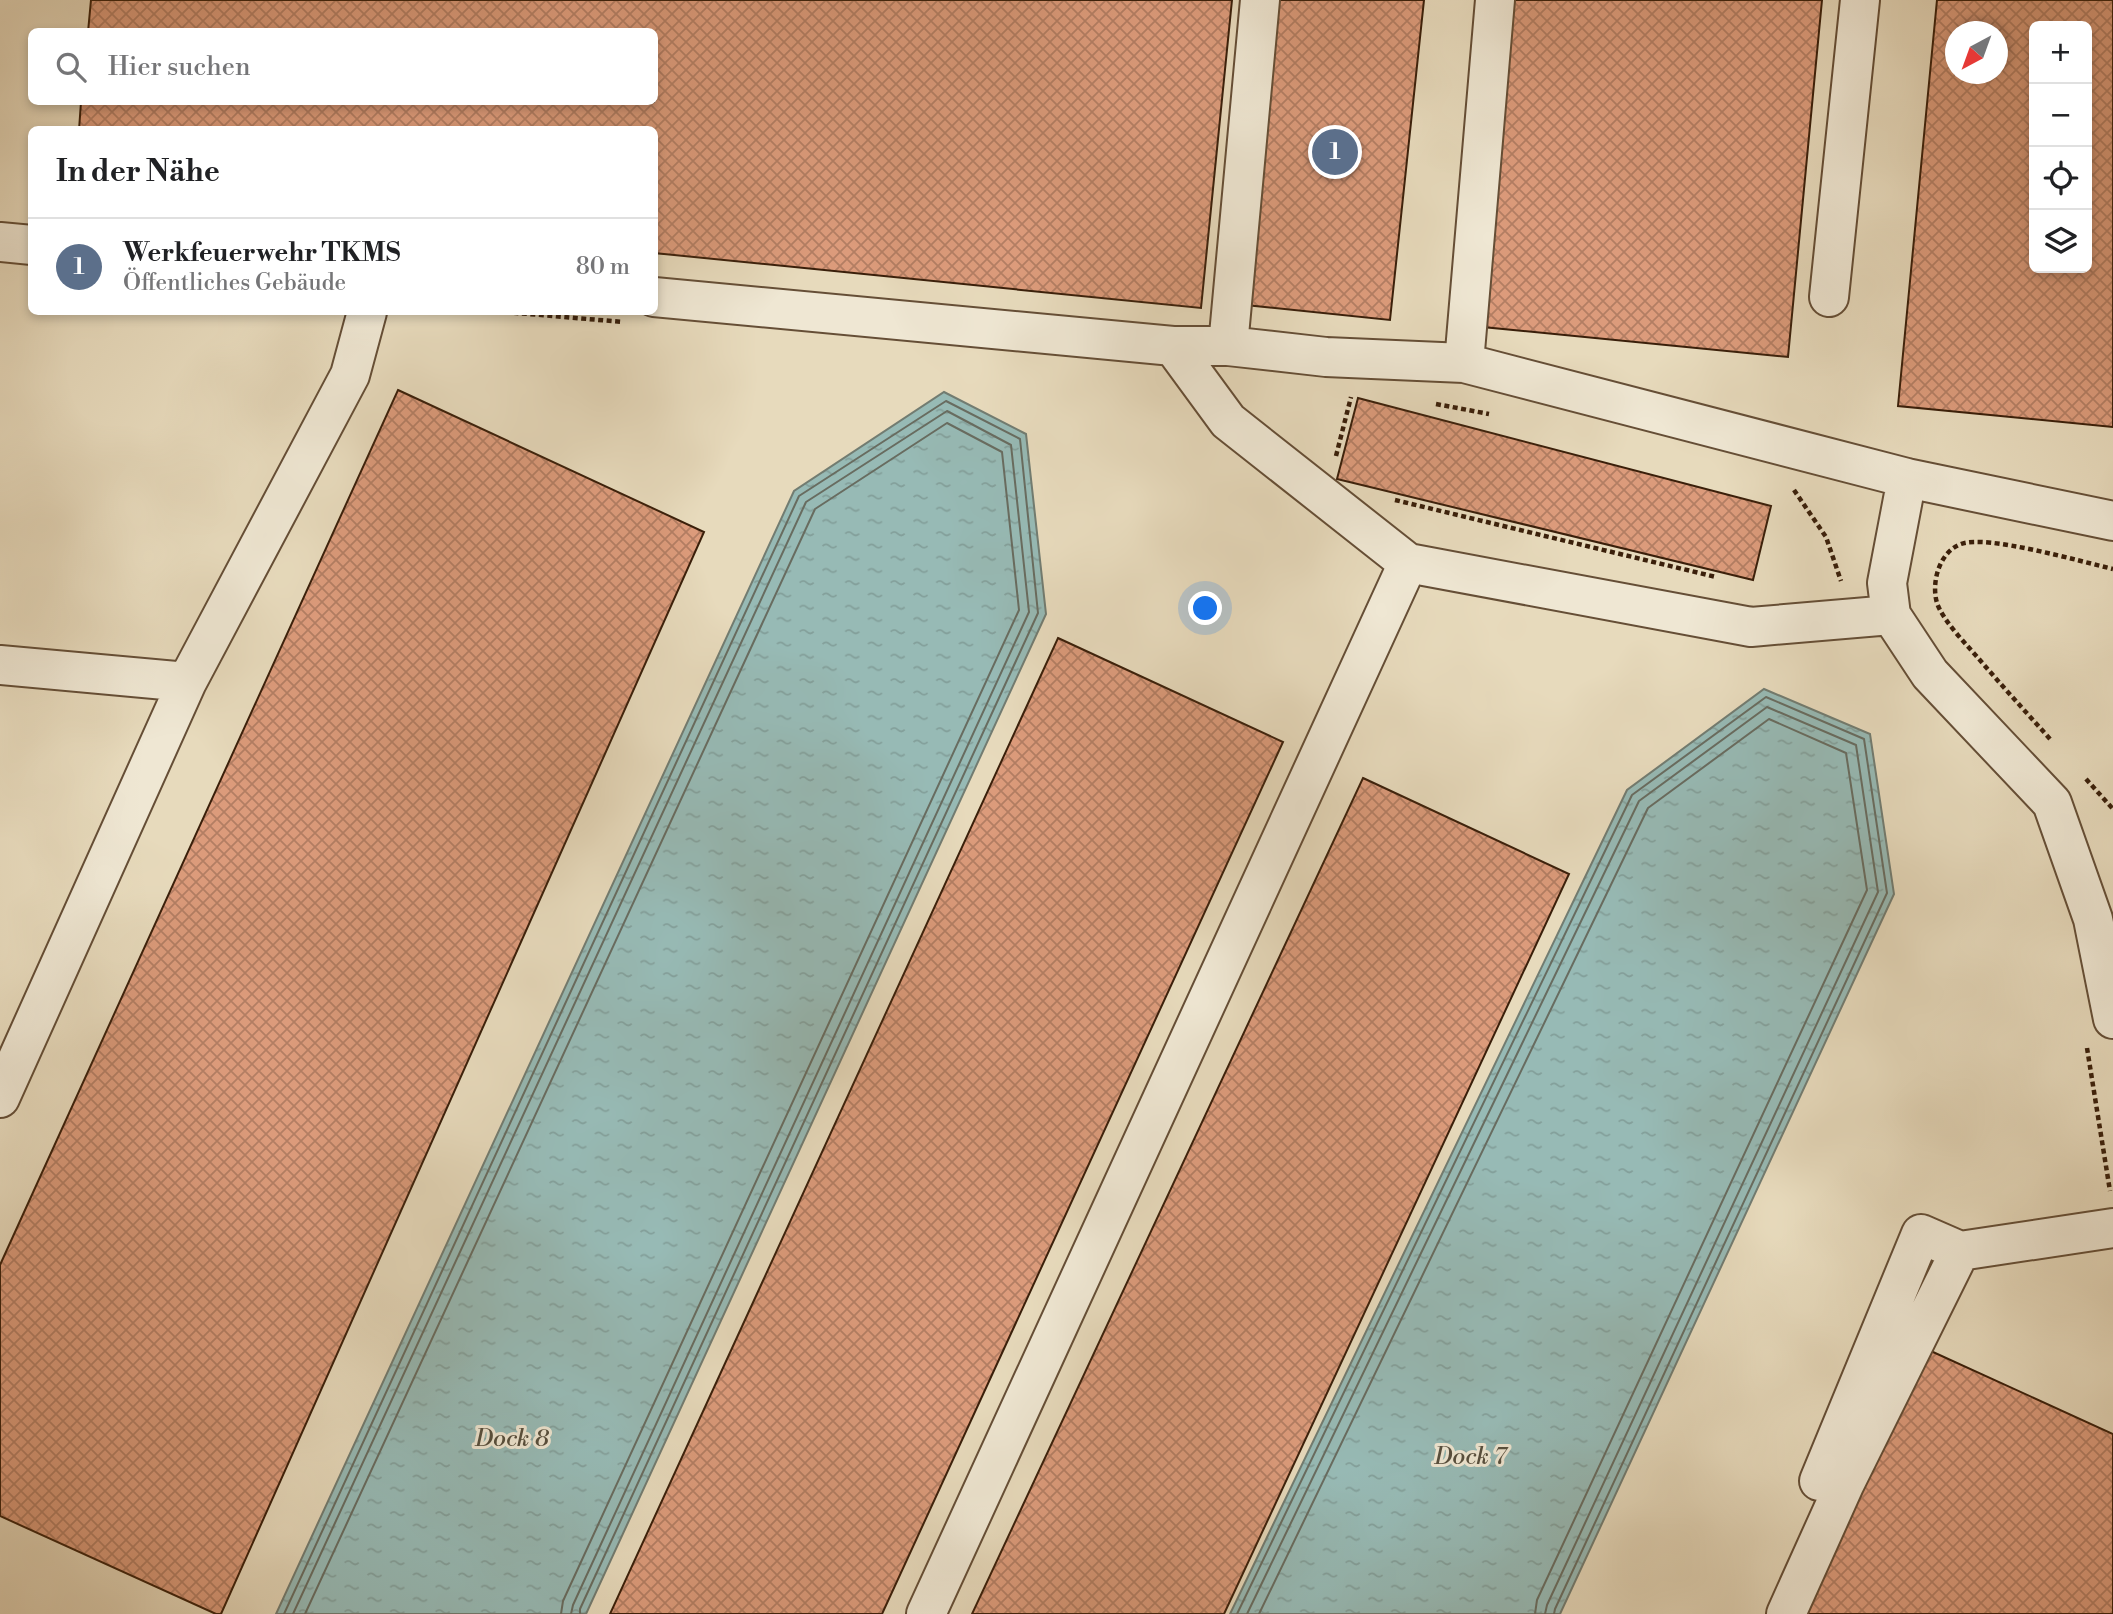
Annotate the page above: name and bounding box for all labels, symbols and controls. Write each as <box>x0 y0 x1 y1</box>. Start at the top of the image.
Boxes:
north arrow <box>1945 21 2008 84</box>
map controls <box>2029 21 2092 273</box>
button: + <box>2029 21 2092 84</box>
search box <box>28 28 658 105</box>
icon: search <box>52 48 90 86</box>
text: Hier suchen <box>108 51 250 83</box>
button: − <box>2029 84 2092 147</box>
pin: 1 <box>1312 126 1358 178</box>
button: locate <box>2029 147 2092 210</box>
text: In der Nähe <box>56 153 220 191</box>
button: layers <box>2029 210 2092 273</box>
text: Werkfeuerwehr TKMS <box>123 237 400 269</box>
text: 1 <box>73 253 85 281</box>
text: 80 m <box>576 253 630 281</box>
text: Öffentliches Gebäude <box>123 269 346 297</box>
your location <box>1188 591 1222 625</box>
water label: Dock 8 <box>474 1424 549 1454</box>
water label: Dock 7 <box>1433 1442 1509 1472</box>

